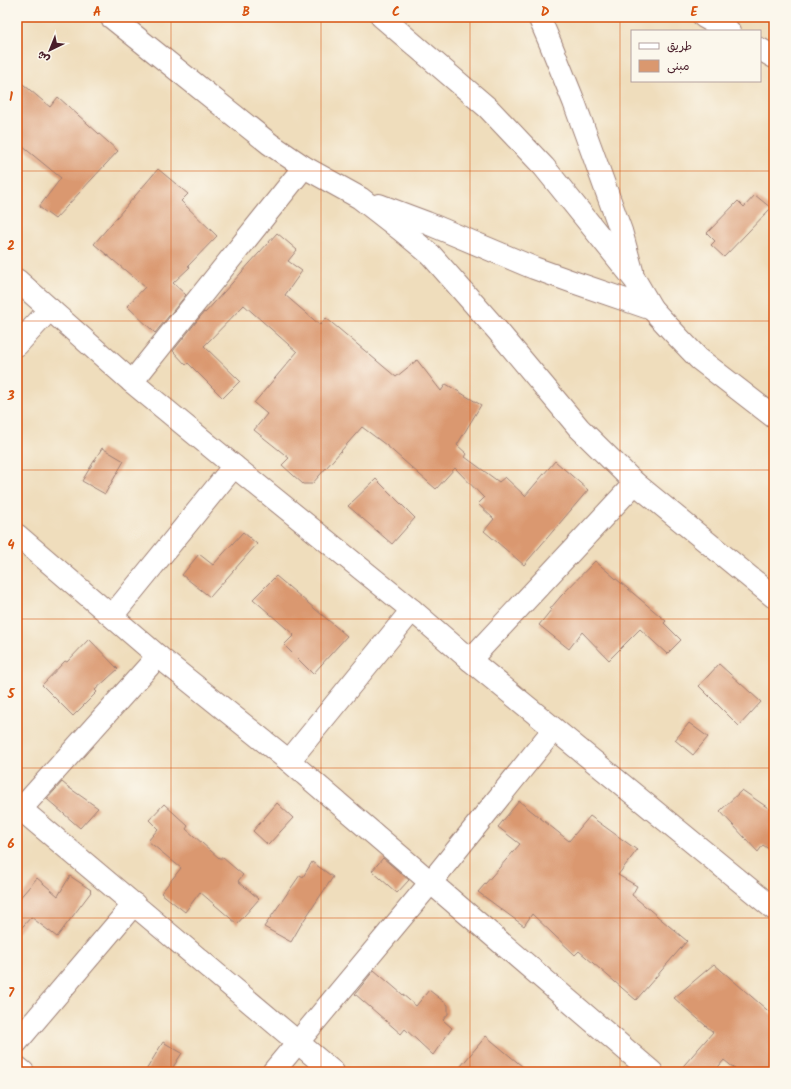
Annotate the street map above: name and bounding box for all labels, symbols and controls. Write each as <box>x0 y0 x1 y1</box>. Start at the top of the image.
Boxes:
text: A <box>93 2 101 23</box>
text: B <box>242 2 250 23</box>
text: C <box>392 2 400 23</box>
text: D <box>541 2 550 23</box>
text: E <box>690 2 698 23</box>
north arrow <box>30 30 70 70</box>
legend <box>631 30 761 82</box>
text: طريق <box>667 37 692 56</box>
text: ش <box>33 46 54 67</box>
text: مبنى <box>667 57 690 76</box>
text: 1 <box>9 87 13 108</box>
text: 2 <box>7 236 15 257</box>
text: 3 <box>6 386 15 407</box>
text: 4 <box>7 535 15 556</box>
text: 5 <box>7 684 16 705</box>
text: 6 <box>7 834 15 855</box>
text: 7 <box>8 983 15 1004</box>

